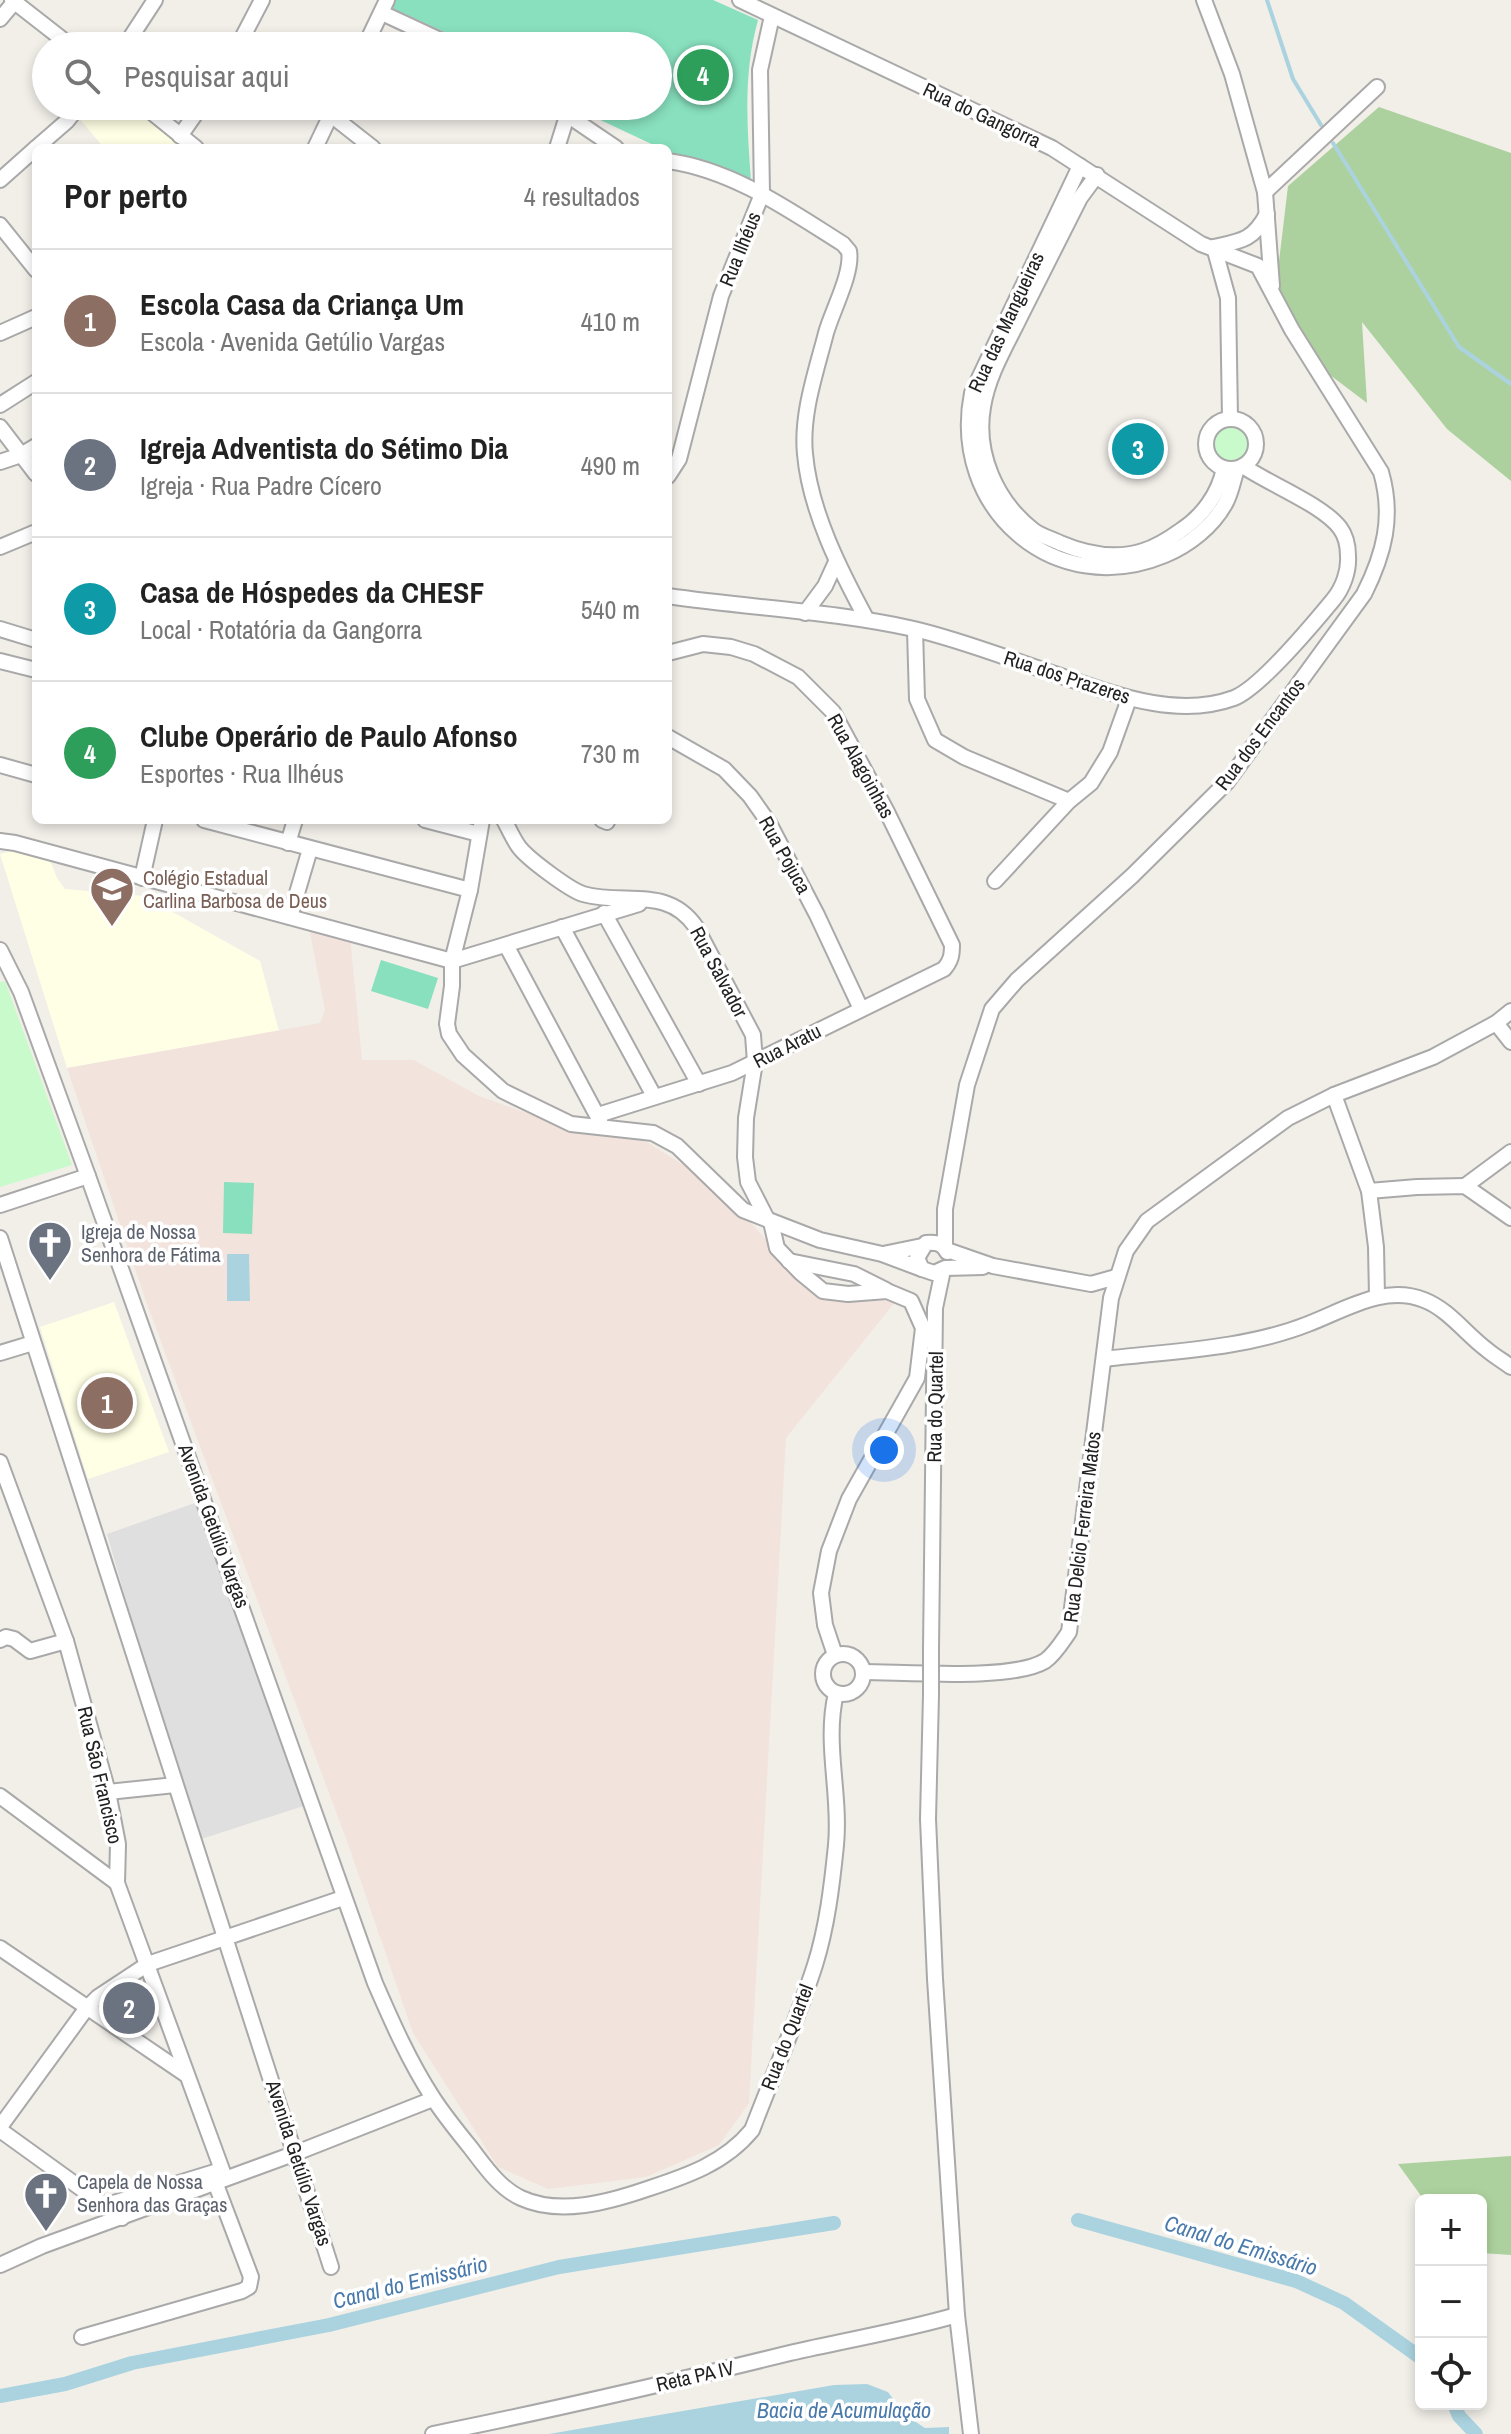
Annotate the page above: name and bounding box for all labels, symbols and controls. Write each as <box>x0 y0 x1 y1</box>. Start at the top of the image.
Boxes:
search box <box>32 32 672 120</box>
pin: 4 <box>677 45 729 105</box>
icon: search <box>60 54 104 98</box>
text: Pesquisar aqui <box>124 56 289 96</box>
street label: Rua do Gangorra <box>919 76 1045 154</box>
text: Por perto <box>64 173 188 219</box>
text: 4 resultados <box>524 179 640 214</box>
street label: Rua Ilhéus <box>712 207 767 290</box>
street label: Rua das Mangueiras <box>961 247 1050 396</box>
text: Escola Casa da Criança Um <box>140 284 464 324</box>
text: 1 <box>84 304 96 339</box>
text: 410 m <box>581 304 640 339</box>
text: Escola · Avenida Getúlio Vargas <box>140 324 445 359</box>
pin: 3 <box>1112 419 1164 479</box>
text: Igreja Adventista do Sétimo Dia <box>140 428 508 468</box>
text: 2 <box>84 448 96 483</box>
text: 490 m <box>581 448 640 483</box>
text: Igreja · Rua Padre Cícero <box>140 468 382 503</box>
text: Casa de Hóspedes da CHESF <box>140 572 485 612</box>
text: 3 <box>84 592 96 627</box>
text: 540 m <box>581 592 640 627</box>
text: Local · Rotatória da Gangorra <box>140 612 422 647</box>
street label: Rua dos Prazeres <box>1001 643 1134 710</box>
street label: Rua dos Encantos <box>1208 672 1311 795</box>
street label: Rua Alagoinhas <box>822 709 901 823</box>
text: Clube Operário de Paulo Afonso <box>140 716 518 756</box>
text: 4 <box>84 736 96 771</box>
text: 730 m <box>581 736 640 771</box>
text: Esportes · Rua Ilhéus <box>140 756 344 791</box>
street label: Rua Pojuca <box>753 811 818 898</box>
place label: Colégio Estadual Carlina Barbosa de Deus <box>143 864 327 914</box>
school or university icon: Colégio Estadual Carlina Barbosa de Deus <box>88 865 136 928</box>
street label: Rua Salvador <box>684 922 755 1022</box>
street label: Rua Aratu <box>748 1017 825 1074</box>
place label: Igreja de Nossa Senhora de Fátima <box>81 1218 221 1268</box>
church icon: Igreja de Nossa Senhora de Fátima <box>26 1219 74 1282</box>
street label: Rua do Quartel <box>920 1351 949 1463</box>
pin: 1 <box>81 1373 133 1433</box>
your location <box>864 1430 904 1470</box>
street label: Rua Delcio Ferreira Matos <box>1056 1430 1107 1624</box>
street label: Avenida Getúlio Vargas <box>172 1439 257 1612</box>
street label: Rua São Francisco <box>72 1703 129 1846</box>
pin: 2 <box>103 1978 155 2038</box>
street label: Rua do Quartel <box>754 1980 819 2094</box>
street label: Avenida Getúlio Vargas <box>260 2076 339 2249</box>
place label: Capela de Nossa Senhora das Graças <box>77 2168 227 2218</box>
church icon: Capela de Nossa Senhora das Graças <box>22 2170 70 2233</box>
map controls <box>1415 2194 1487 2410</box>
button: + <box>1415 2194 1487 2266</box>
water label: Canal do Emissário <box>1161 2207 1321 2283</box>
water label: Canal do Emissário <box>330 2248 490 2316</box>
button: − <box>1415 2266 1487 2338</box>
button: locate <box>1415 2338 1487 2410</box>
street label: Reta PA IV <box>653 2353 736 2398</box>
water label: Bacia de Acumulação <box>757 2395 931 2425</box>

